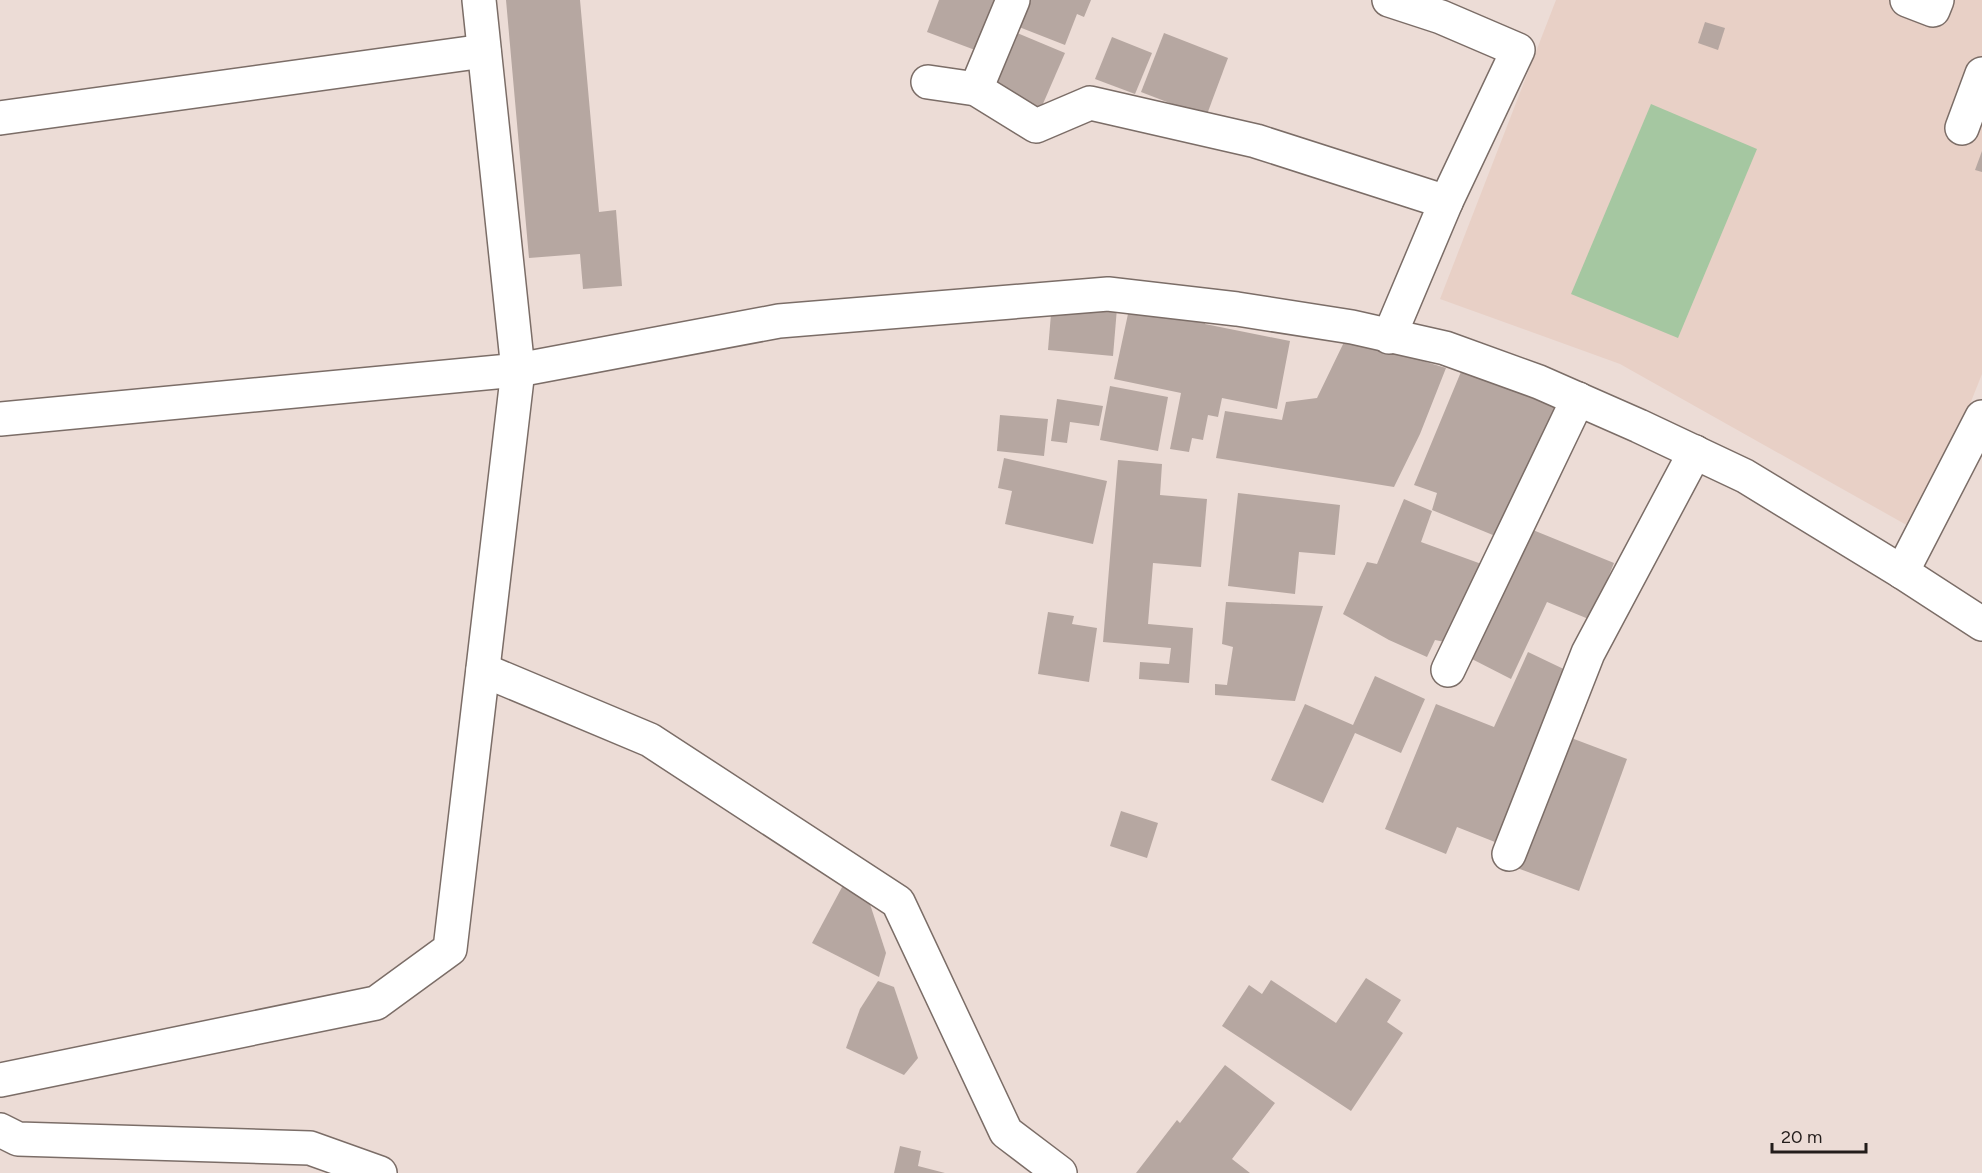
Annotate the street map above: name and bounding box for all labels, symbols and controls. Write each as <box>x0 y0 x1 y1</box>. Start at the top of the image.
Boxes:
scale bar <box>1772 1116 1866 1154</box>
text: 20 m <box>1781 1126 1822 1148</box>

